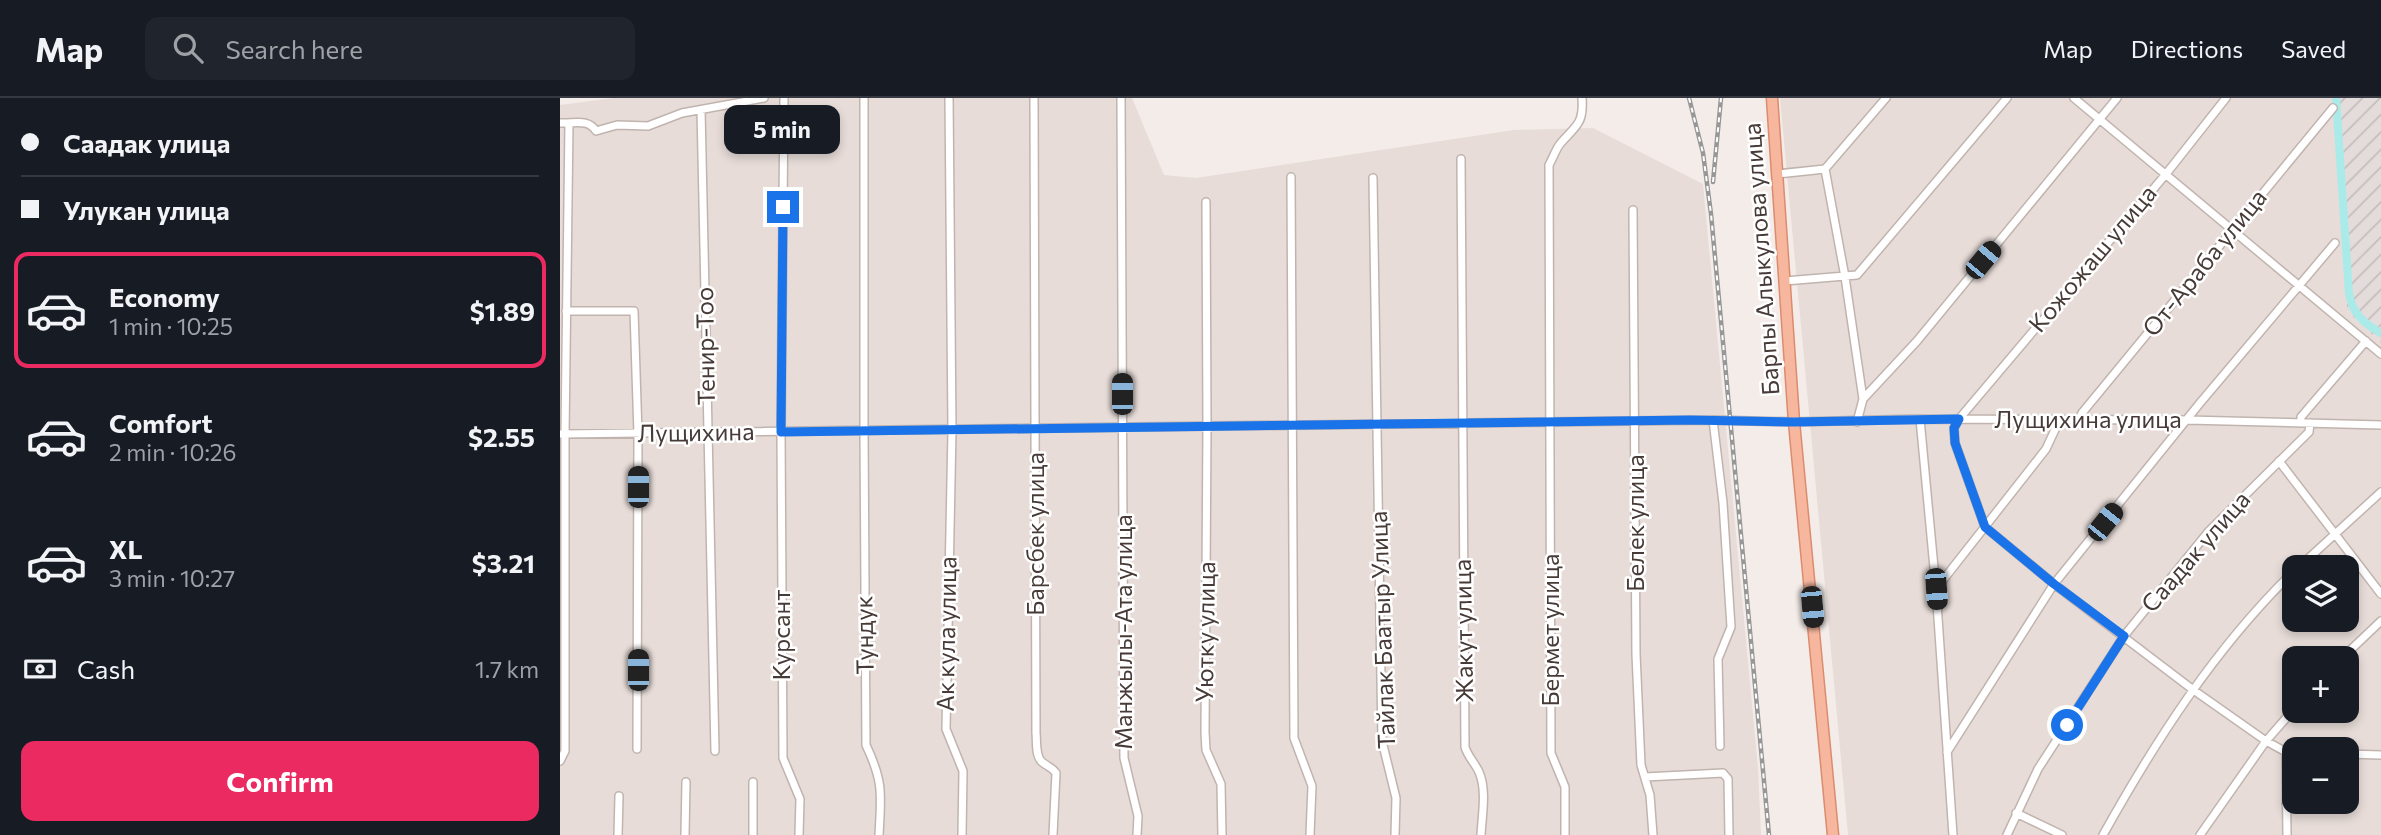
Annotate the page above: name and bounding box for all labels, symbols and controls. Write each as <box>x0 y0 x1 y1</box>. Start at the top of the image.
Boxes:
search box <box>145 17 635 80</box>
text: Map <box>35 28 103 69</box>
icon: search <box>169 29 207 67</box>
text: Search here <box>225 33 363 64</box>
text: Map <box>2043 34 2093 63</box>
text: Directions <box>2131 34 2243 63</box>
text: Saved <box>2281 34 2346 63</box>
callout: 5 min <box>725 105 841 154</box>
text: 5 min <box>753 115 811 143</box>
street label: Барпы Алыкулова улица <box>1737 122 1784 396</box>
text: Саадак улица <box>63 127 230 158</box>
street label: Кожожаш улица <box>2022 179 2162 337</box>
street label: От-Араба улица <box>2136 183 2272 341</box>
route end <box>767 191 799 223</box>
text: Улукан улица <box>63 194 230 225</box>
car <box>1962 237 2005 283</box>
icon: car <box>25 279 88 342</box>
text: Economy <box>109 281 220 312</box>
street label: Тенир-Тоо <box>689 286 720 406</box>
text: $1.89 <box>470 295 535 326</box>
text: 1 min · 10:25 <box>109 312 233 340</box>
car <box>1112 373 1133 415</box>
street label: Лущихина улица <box>1994 404 2182 433</box>
icon: car <box>25 405 88 468</box>
text: Comfort <box>109 407 212 438</box>
street label: Лущихина <box>637 416 755 447</box>
text: $2.55 <box>468 421 535 452</box>
text: 2 min · 10:26 <box>109 438 236 466</box>
street label: Барсбек улица <box>1020 452 1049 616</box>
street label: Белек улица <box>1620 454 1649 592</box>
car <box>628 466 649 508</box>
street label: Саадак улица <box>2134 485 2255 617</box>
car <box>2084 499 2127 545</box>
street label: Тайлак Баатыр Улица <box>1363 510 1400 750</box>
street label: Манжылы-Ата улица <box>1108 514 1137 750</box>
icon: car <box>25 531 88 594</box>
text: XL <box>109 533 143 564</box>
text: $3.21 <box>472 547 535 578</box>
street label: Бермет улица <box>1535 554 1564 706</box>
map controls <box>2282 555 2359 814</box>
button: layers <box>2282 555 2359 632</box>
street label: Ак кула улица <box>930 556 961 712</box>
street label: Жакут улица <box>1447 559 1478 703</box>
street label: Уютку улица <box>1189 561 1220 703</box>
text: 3 min · 10:27 <box>109 564 235 592</box>
car <box>1925 567 1948 611</box>
car <box>1800 585 1825 629</box>
street label: Курсант <box>766 589 795 681</box>
street label: Тундук <box>848 595 879 675</box>
button: + <box>2282 646 2359 723</box>
car <box>628 649 649 691</box>
icon: cash <box>21 650 59 688</box>
text: Cash <box>77 653 135 684</box>
text: 1.7 km <box>475 655 539 683</box>
route start <box>2051 709 2083 741</box>
button: − <box>2282 737 2359 814</box>
button: Confirm <box>21 741 539 821</box>

